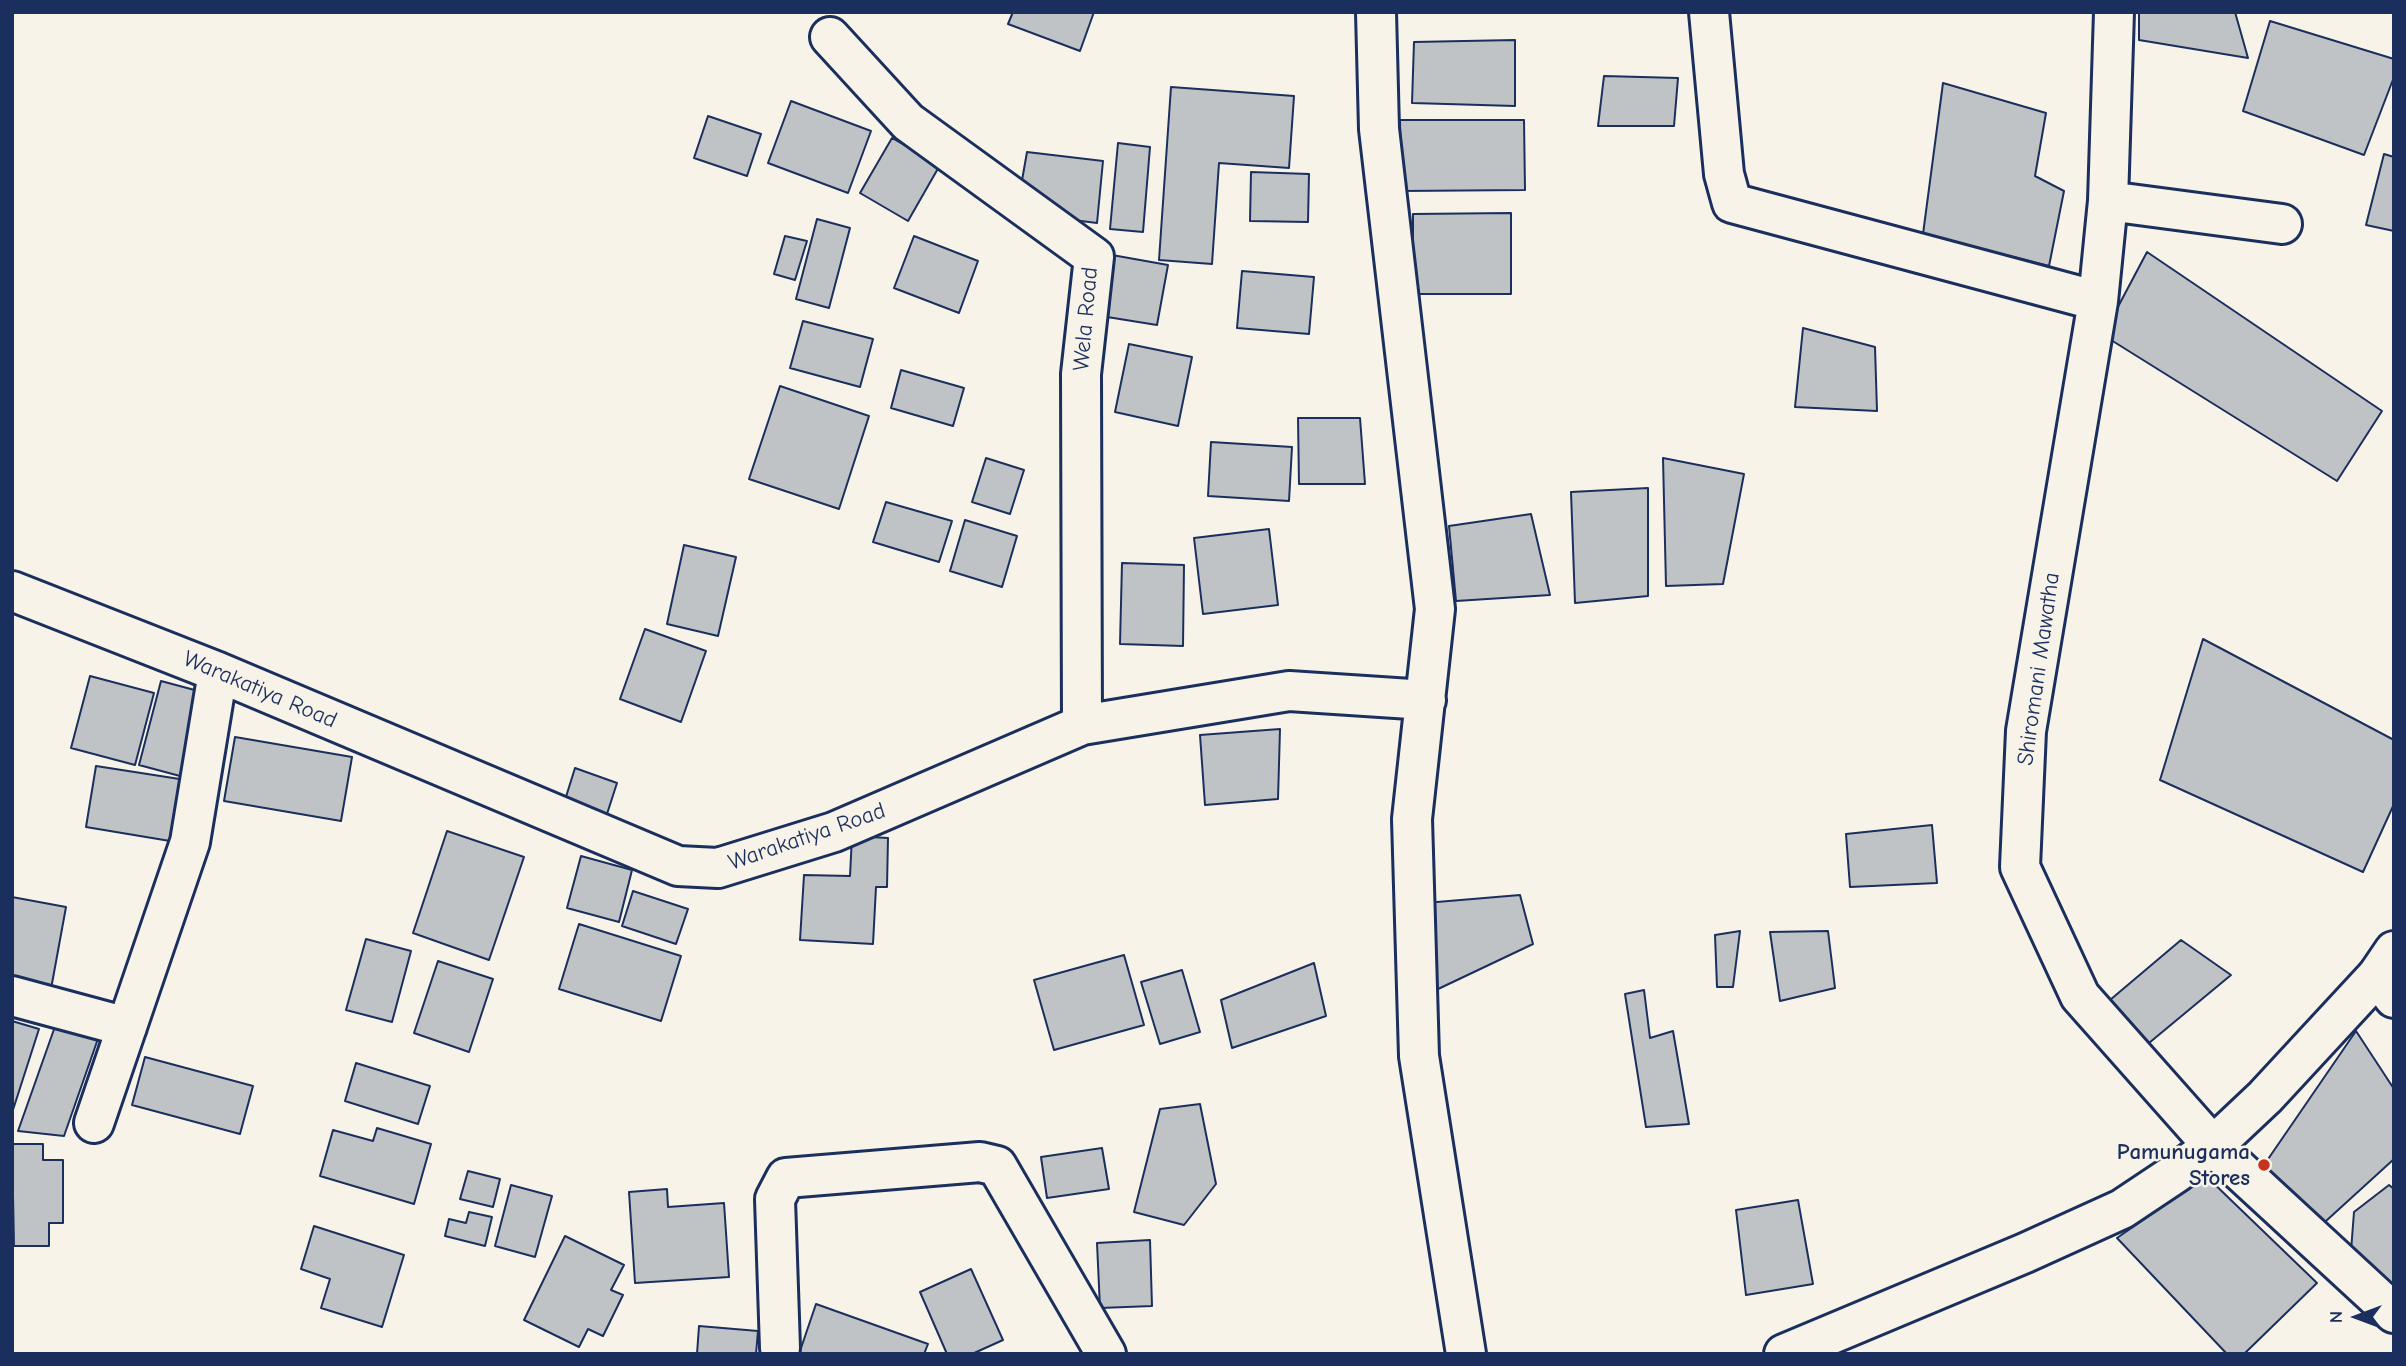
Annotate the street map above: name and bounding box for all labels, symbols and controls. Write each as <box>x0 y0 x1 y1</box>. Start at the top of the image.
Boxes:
street label: Wela Road <box>1068 266 1104 372</box>
street label: Shiromani Mawatha <box>2012 571 2066 767</box>
street label: Warakatiya Road <box>179 645 341 735</box>
street label: Warakatiya Road <box>725 797 889 877</box>
place label: Pamunugama Stores <box>2117 1138 2250 1192</box>
marker: Pamunugama Stores <box>2256 1157 2272 1173</box>
north arrow <box>2322 1282 2392 1352</box>
text: N <box>2325 1311 2347 1323</box>

